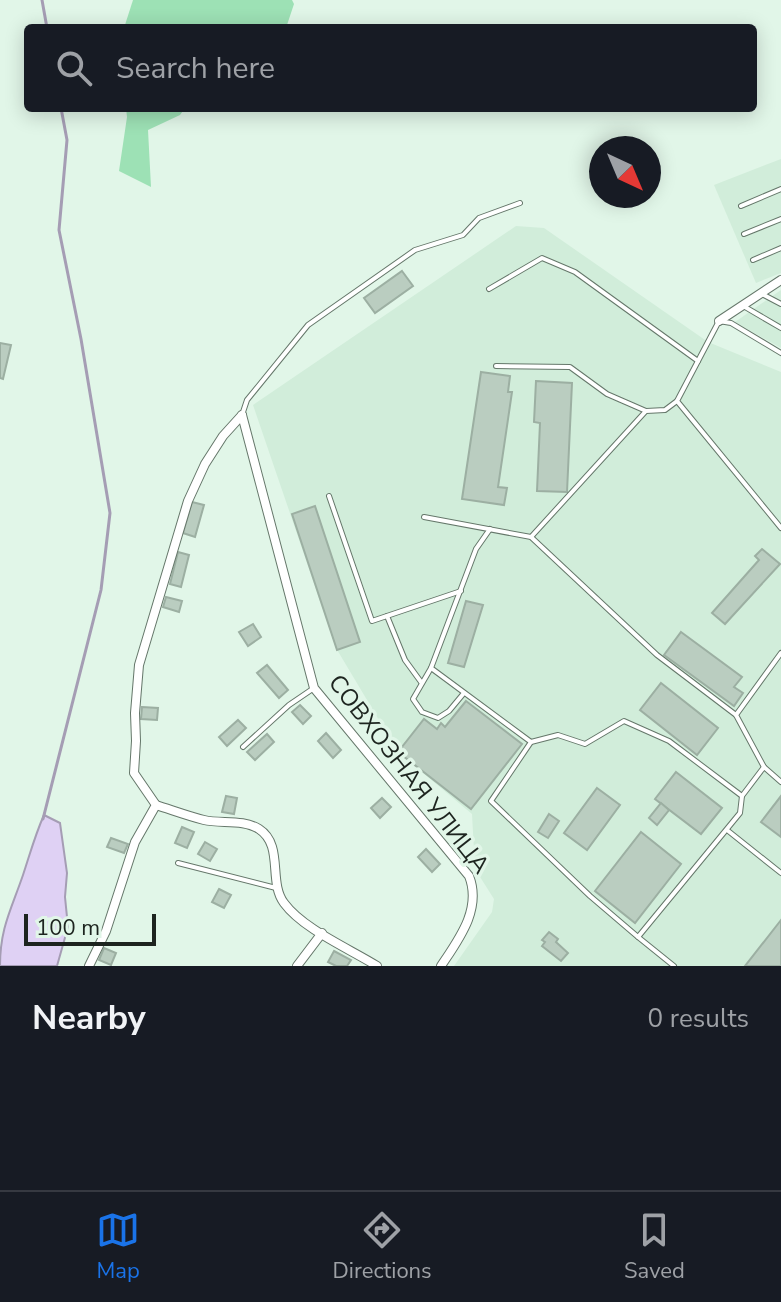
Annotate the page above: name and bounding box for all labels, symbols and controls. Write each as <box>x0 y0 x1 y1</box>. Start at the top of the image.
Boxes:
search box <box>24 24 757 112</box>
icon: search <box>52 46 96 90</box>
text: Search here <box>116 48 275 89</box>
north arrow <box>589 136 661 208</box>
street label: СОВХОЗНАЯ УЛИЦА <box>321 668 497 881</box>
scale bar <box>24 910 156 946</box>
text: 100 m <box>36 913 100 943</box>
text: Nearby <box>32 995 146 1041</box>
text: 0 results <box>648 1001 749 1036</box>
tab: Map <box>96 1208 140 1286</box>
tab: Directions <box>333 1208 432 1286</box>
tab: Saved <box>624 1208 685 1286</box>

